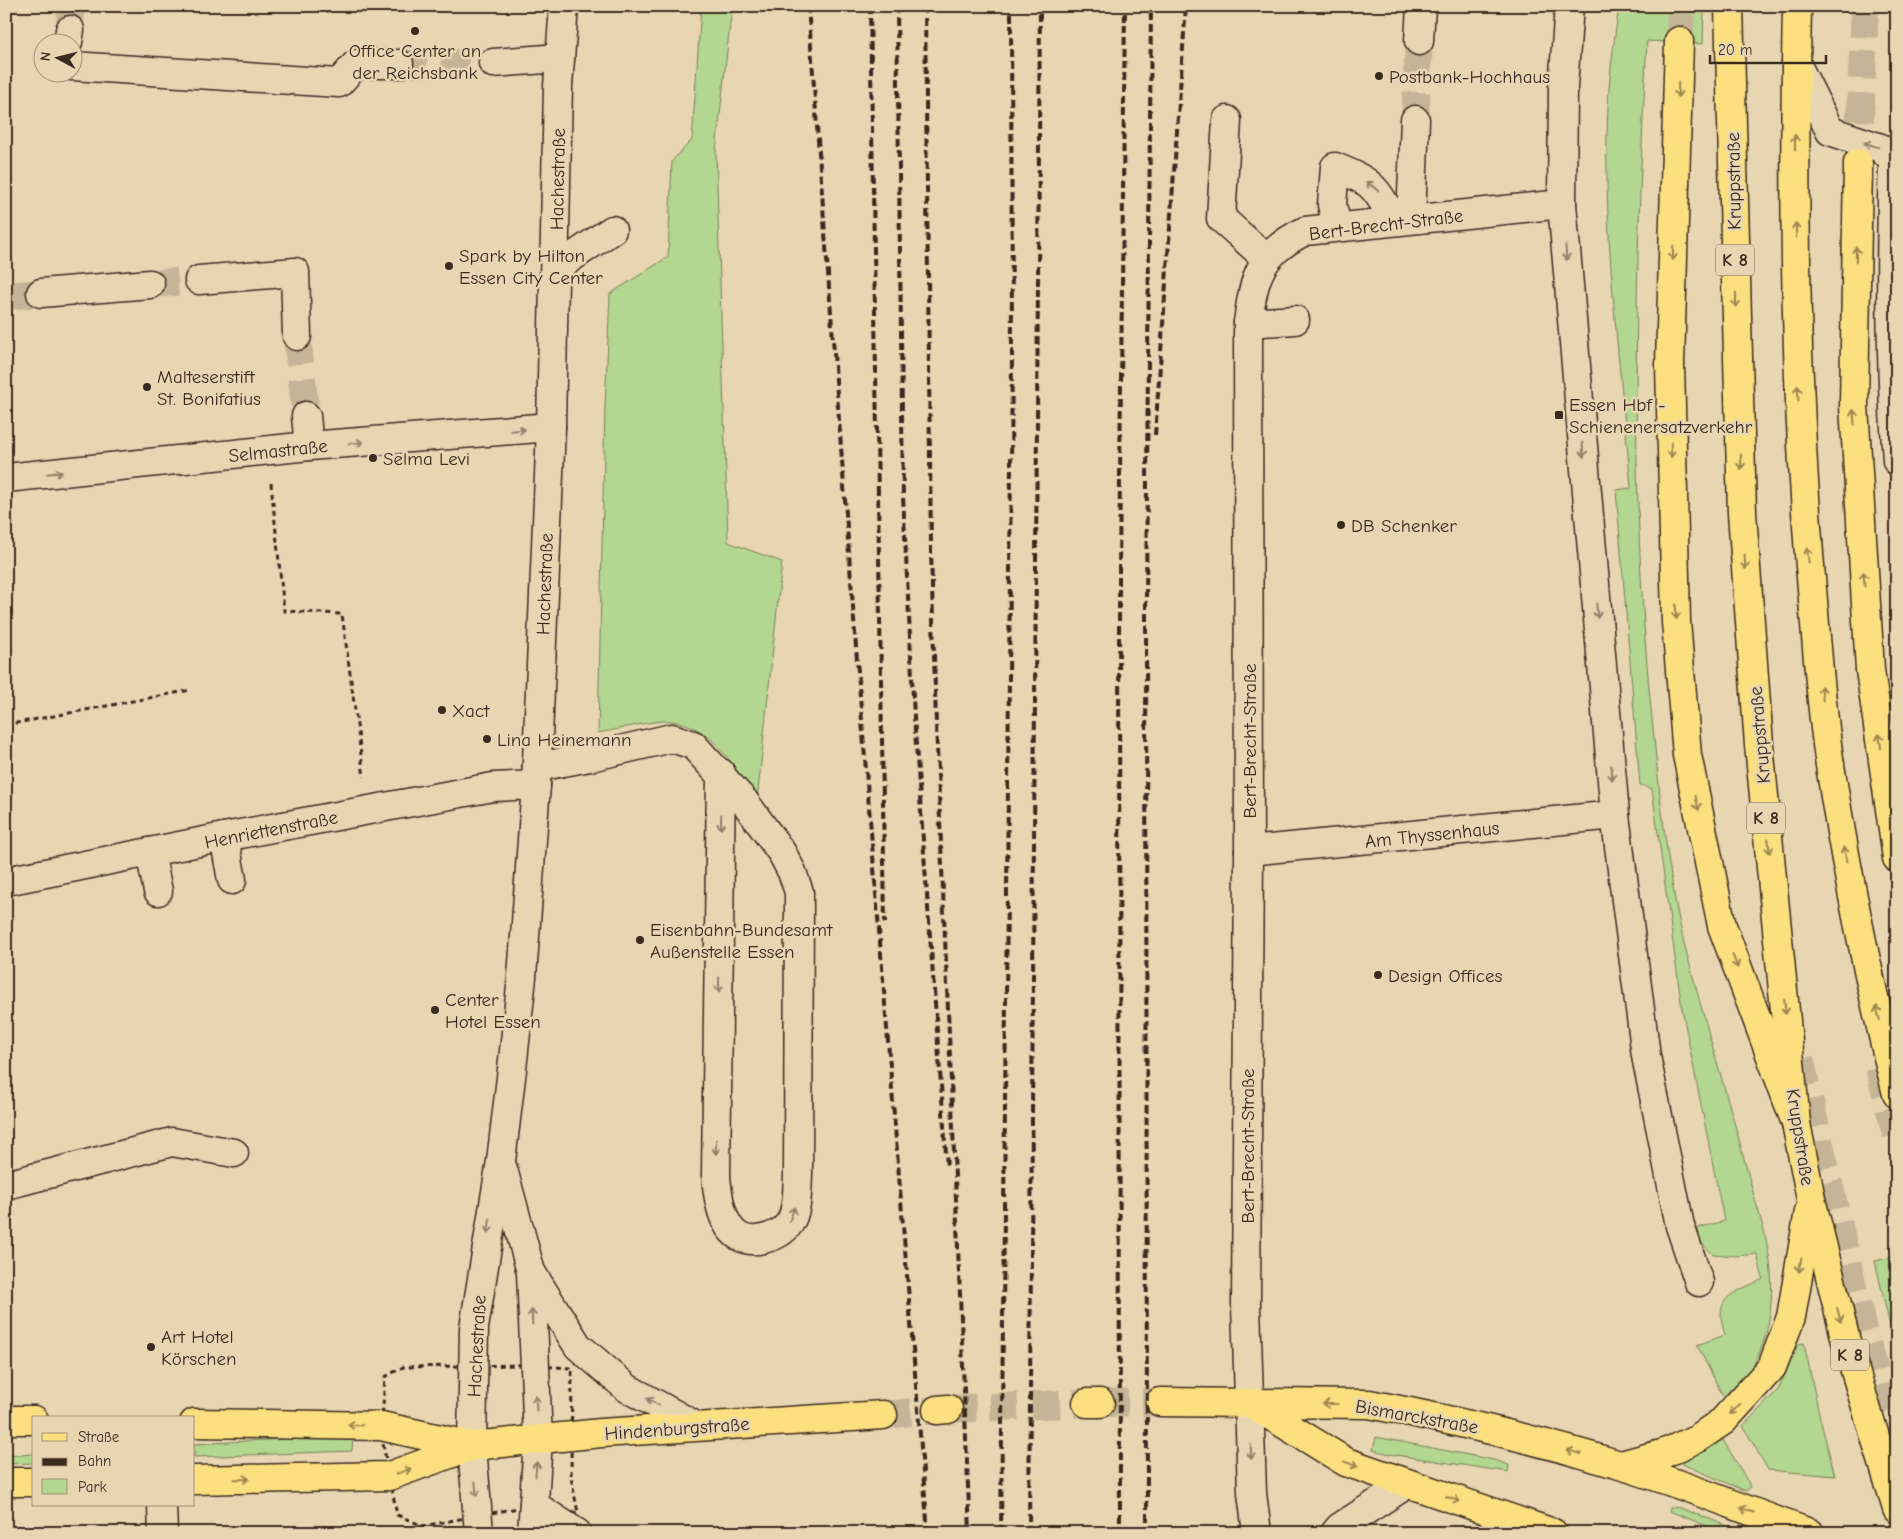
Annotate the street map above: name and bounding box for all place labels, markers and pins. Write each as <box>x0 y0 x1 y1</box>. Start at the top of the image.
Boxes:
marker: Office Center an der Reichsbank <box>409 25 421 37</box>
place label: Office Center an der Reichsbank <box>349 40 481 84</box>
place label: Postbank-Hochhaus <box>1389 66 1550 88</box>
marker: Postbank-Hochhaus <box>1373 70 1385 82</box>
place label: Spark by Hilton Essen City Center <box>459 245 603 289</box>
marker: Spark by Hilton Essen City Center <box>443 260 455 272</box>
place label: Malteserstift St. Bonifatius <box>157 366 261 410</box>
marker: Malteserstift St. Bonifatius <box>141 381 153 393</box>
place label: Essen Hbf - Schienenersatzverkehr <box>1569 394 1753 438</box>
marker: Essen Hbf - Schienenersatzverkehr <box>1553 409 1565 421</box>
place label: Selma Levi <box>383 448 470 470</box>
marker: Selma Levi <box>367 452 379 464</box>
place label: DB Schenker <box>1351 515 1457 537</box>
marker: DB Schenker <box>1335 519 1347 531</box>
place label: Xact <box>452 700 490 722</box>
marker: Xact <box>436 704 448 716</box>
place label: Lina Heinemann <box>497 729 632 751</box>
marker: Lina Heinemann <box>481 733 493 745</box>
place label: Eisenbahn-Bundesamt Außenstelle Essen <box>650 919 833 963</box>
marker: Eisenbahn-Bundesamt Außenstelle Essen <box>634 934 646 946</box>
place label: Design Offices <box>1388 965 1502 987</box>
marker: Design Offices <box>1372 969 1384 981</box>
place label: Center Hotel Essen <box>445 989 541 1033</box>
marker: Center Hotel Essen <box>429 1004 441 1016</box>
place label: Art Hotel Körschen <box>161 1326 236 1370</box>
marker: Art Hotel Körschen <box>145 1341 157 1353</box>

